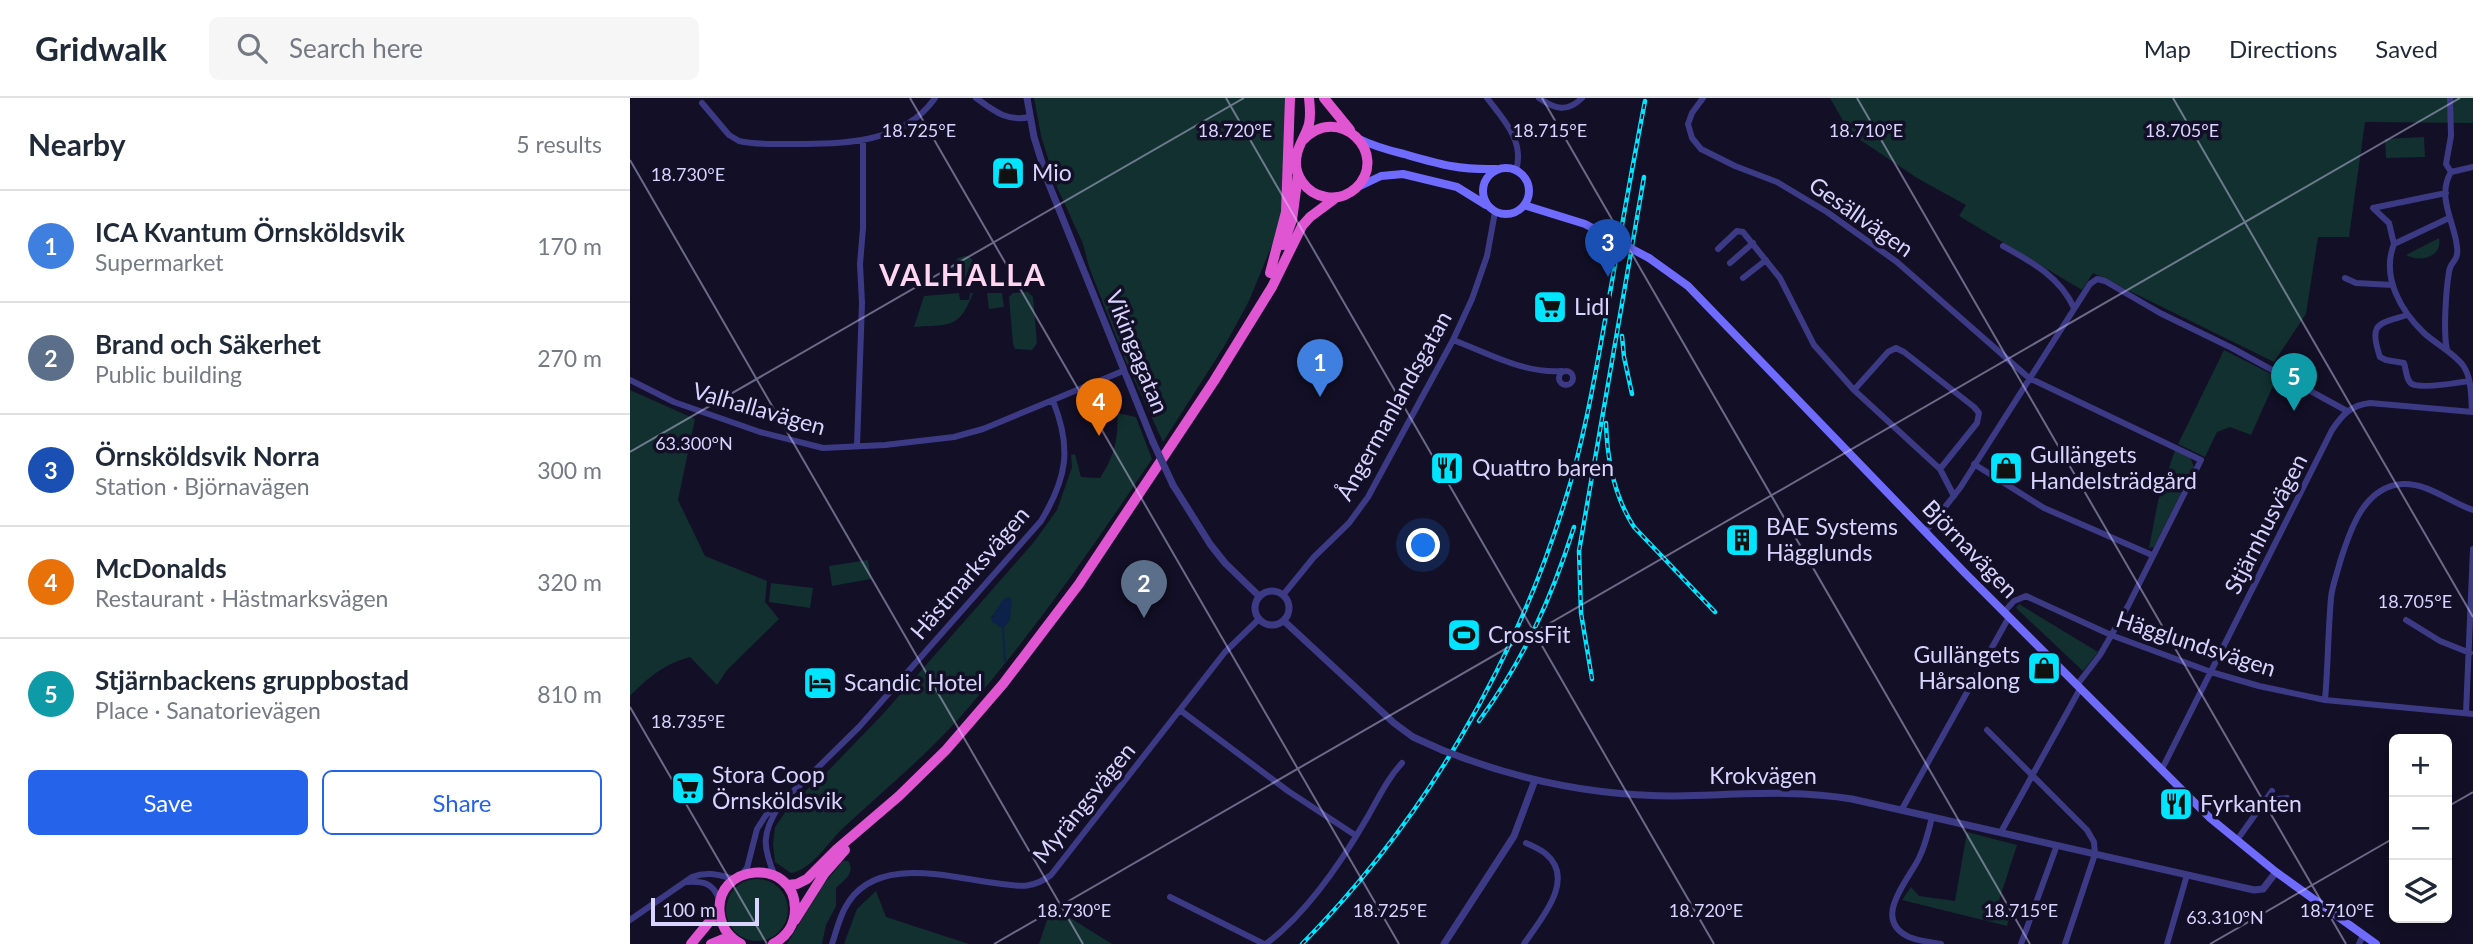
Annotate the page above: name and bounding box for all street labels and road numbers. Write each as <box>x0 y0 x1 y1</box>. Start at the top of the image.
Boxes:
street label: Gesällvägen <box>1804 170 1919 262</box>
street label: Vikingagatan <box>1101 286 1175 417</box>
street label: Ångermanlandsgatan <box>1329 306 1457 505</box>
street label: Valhallavägen <box>690 376 829 440</box>
street label: Stjärnhusvägen <box>2218 449 2312 598</box>
street label: Björnavägen <box>1917 493 2024 603</box>
street label: Hästmarksvägen <box>904 500 1035 644</box>
street label: Hägglundsvägen <box>2113 604 2280 682</box>
street label: Myrängsvägen <box>1026 736 1140 868</box>
street label: Krokvägen <box>1709 761 1817 789</box>

